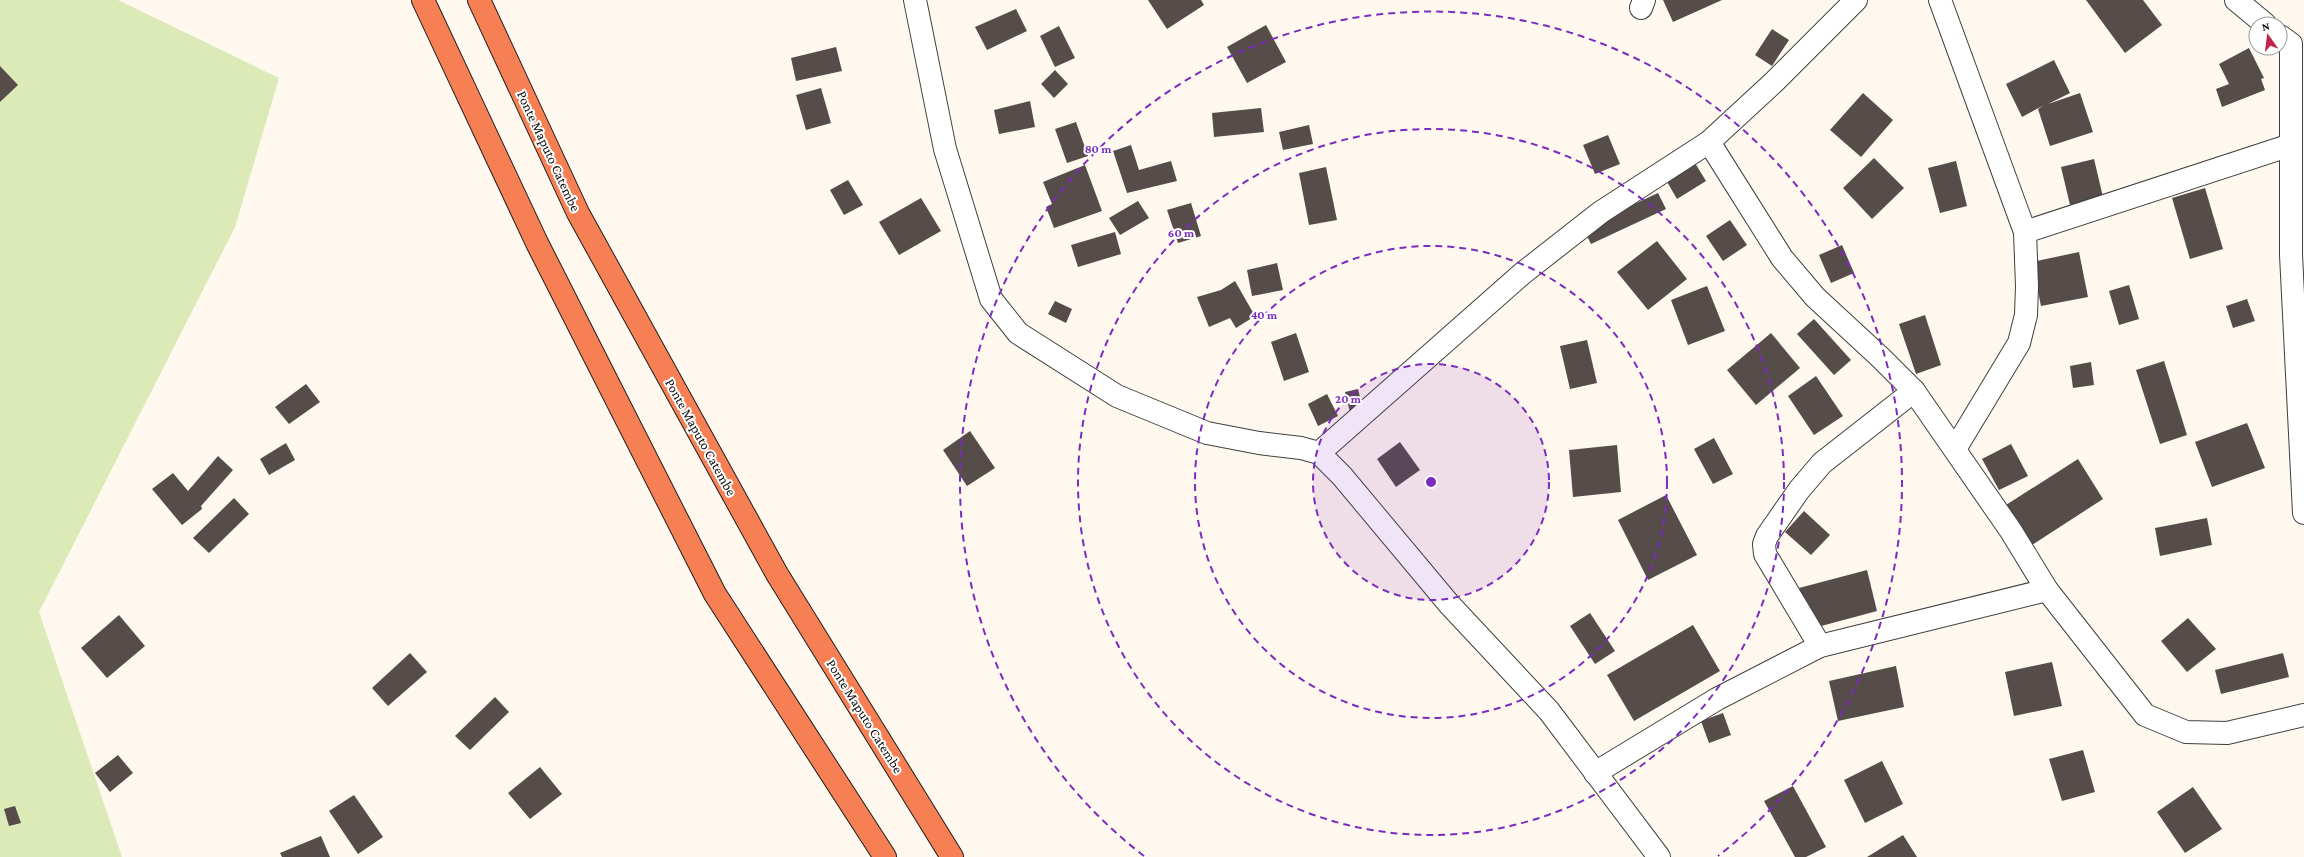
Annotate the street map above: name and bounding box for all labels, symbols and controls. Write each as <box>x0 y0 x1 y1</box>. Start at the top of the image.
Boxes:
north arrow <box>2248 16 2288 56</box>
text: N <box>2260 19 2271 33</box>
street label: Ponte Maputo Catembe <box>514 88 584 214</box>
text: 80 m <box>1085 142 1112 156</box>
text: 60 m <box>1168 226 1195 240</box>
text: 40 m <box>1251 308 1278 322</box>
street label: Ponte Maputo Catembe <box>662 376 740 498</box>
text: 20 m <box>1335 392 1362 406</box>
centre of rings <box>1424 475 1438 489</box>
street label: Ponte Maputo Catembe <box>823 656 907 776</box>

